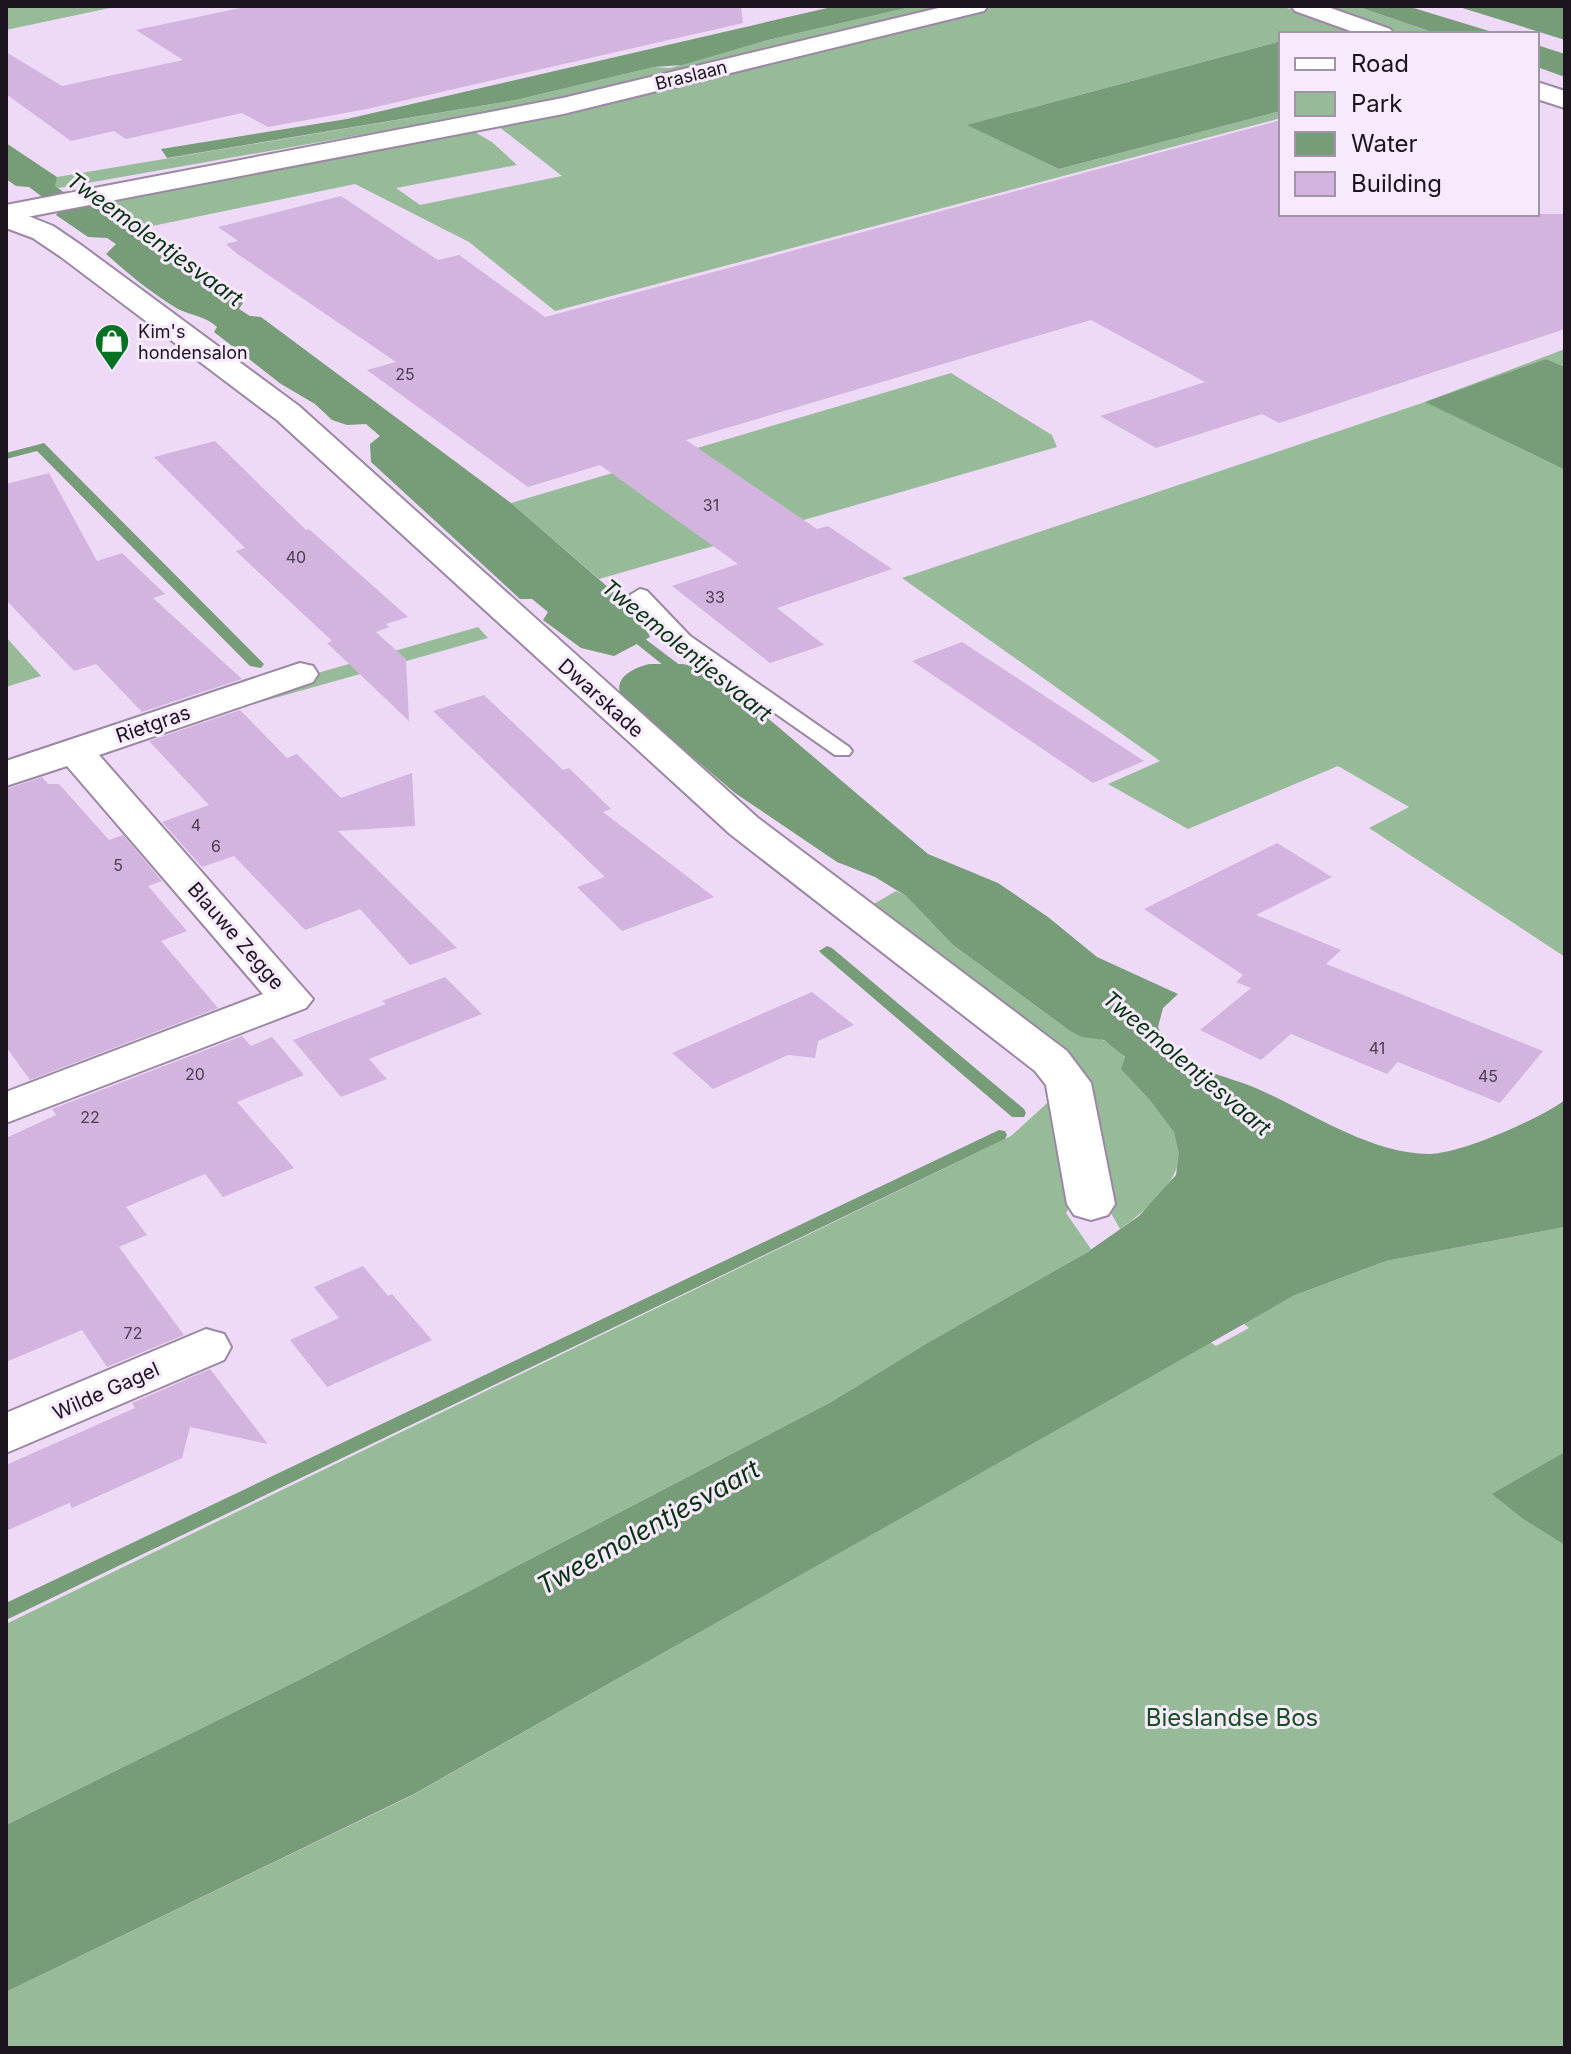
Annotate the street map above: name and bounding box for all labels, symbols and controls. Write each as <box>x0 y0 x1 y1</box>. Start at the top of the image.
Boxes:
legend <box>1279 32 1539 216</box>
text: Road <box>1351 49 1409 78</box>
street label: Braslaan <box>653 56 729 94</box>
text: Park <box>1351 89 1402 118</box>
text: Water <box>1351 129 1418 158</box>
water label: Tweemolentjesvaart <box>62 166 249 312</box>
text: Building <box>1351 169 1442 198</box>
place label: Kim's hondensalon <box>138 321 248 363</box>
shop icon: Kim's hondensalon <box>93 322 131 372</box>
house number: 25 <box>395 364 415 384</box>
house number: 31 <box>703 495 719 515</box>
house number: 40 <box>286 547 306 567</box>
water label: Tweemolentjesvaart <box>597 573 778 727</box>
house number: 33 <box>705 587 725 607</box>
street label: Dwarskade <box>553 654 649 742</box>
street label: Rietgras <box>113 700 193 748</box>
house number: 4 <box>191 815 201 835</box>
house number: 6 <box>211 836 221 856</box>
house number: 5 <box>113 855 123 875</box>
street label: Blauwe Zegge <box>183 877 289 995</box>
water label: Tweemolentjesvaart <box>1098 985 1277 1141</box>
house number: 41 <box>1369 1038 1385 1058</box>
house number: 20 <box>185 1064 205 1084</box>
house number: 45 <box>1478 1066 1498 1086</box>
house number: 22 <box>80 1107 100 1127</box>
house number: 72 <box>124 1323 142 1343</box>
street label: Wilde Gagel <box>49 1357 163 1425</box>
water label: Tweemolentjesvaart <box>531 1453 765 1601</box>
park label: Bieslandse Bos <box>1146 1703 1318 1732</box>

